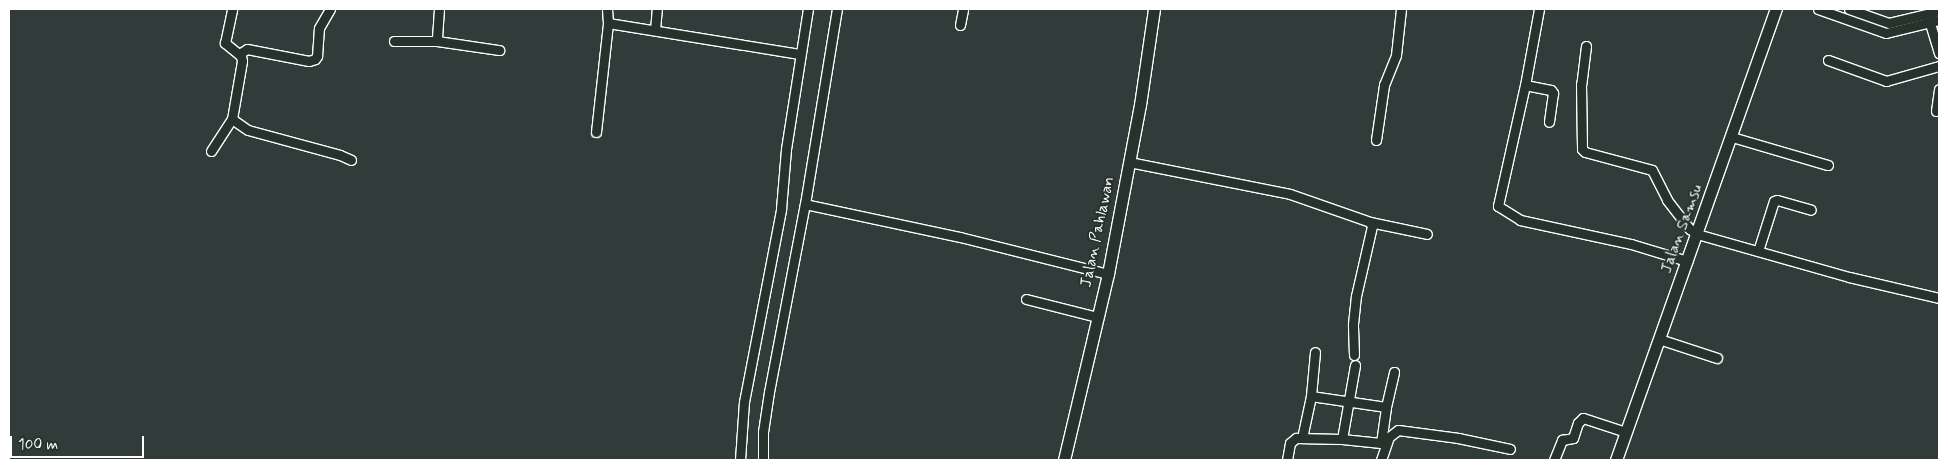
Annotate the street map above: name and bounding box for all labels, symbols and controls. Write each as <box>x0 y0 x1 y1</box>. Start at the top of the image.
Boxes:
street label: Jalan Pahlawan <box>1077 175 1119 289</box>
street label: Jalan Samsu <box>1658 183 1706 275</box>
scale bar <box>12 426 146 458</box>
text: 100 m <box>18 435 58 455</box>

